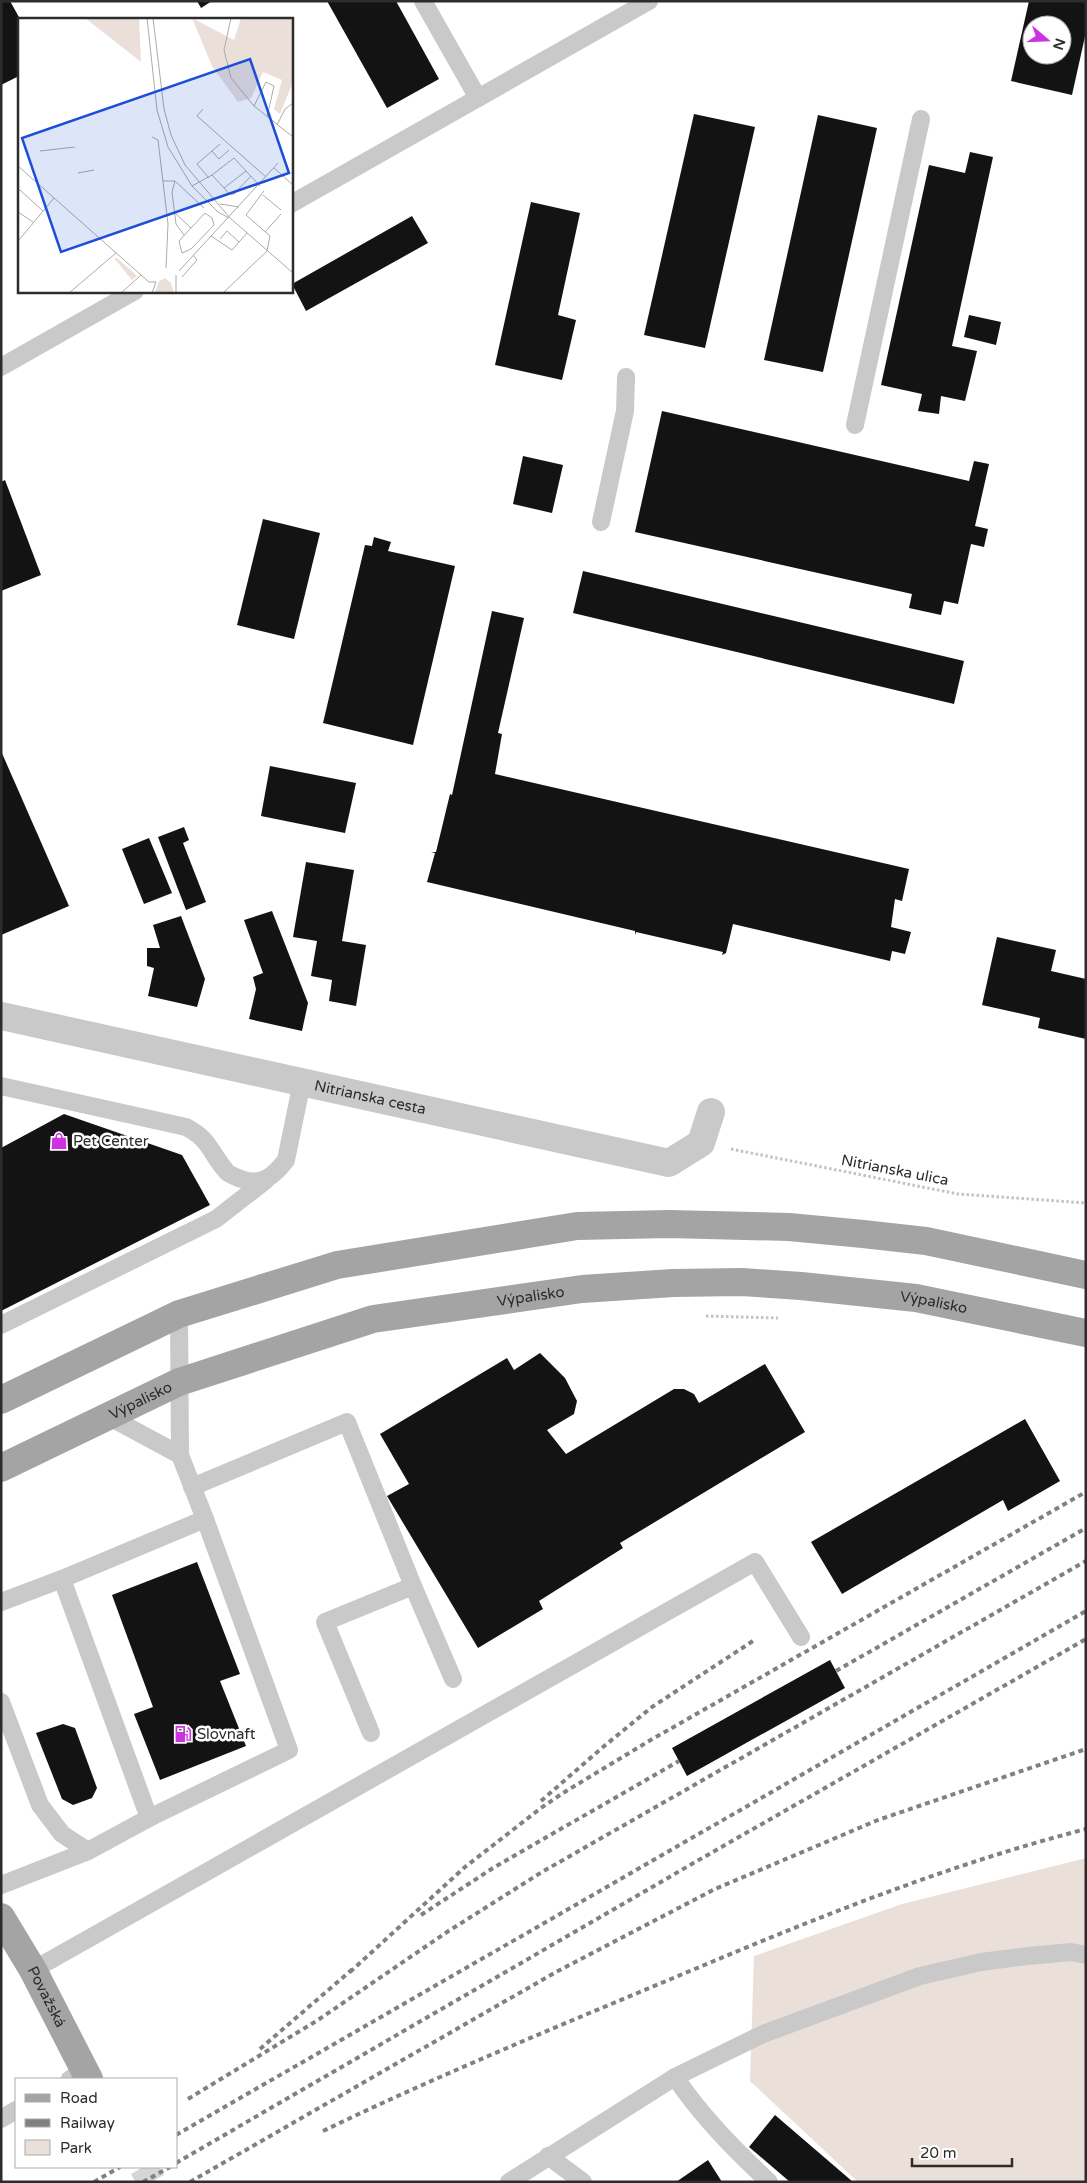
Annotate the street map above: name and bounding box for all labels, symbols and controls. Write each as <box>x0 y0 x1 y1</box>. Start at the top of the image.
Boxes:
north arrow <box>1022 15 1072 65</box>
inset map <box>18 18 292 292</box>
text: N <box>1049 36 1069 52</box>
street label: Nitrianska cesta <box>313 1076 428 1118</box>
shop icon: Pet Center <box>49 1131 69 1151</box>
place label: Pet Center <box>73 1132 149 1150</box>
street label: Nitrianska ulica <box>840 1151 950 1189</box>
street label: Výpalisko <box>496 1283 566 1310</box>
street label: Výpalisko <box>899 1287 969 1317</box>
street label: Výpalisko <box>106 1378 175 1423</box>
fuel station icon: Slovnaft <box>173 1724 193 1744</box>
place label: Slovnaft <box>197 1725 256 1743</box>
street label: Považská <box>24 1963 70 2030</box>
legend <box>15 2078 178 2168</box>
text: Road <box>60 2089 98 2107</box>
text: Railway <box>60 2114 115 2132</box>
scale bar <box>912 2136 1012 2168</box>
text: Park <box>60 2139 92 2157</box>
text: 20 m <box>920 2144 957 2162</box>

